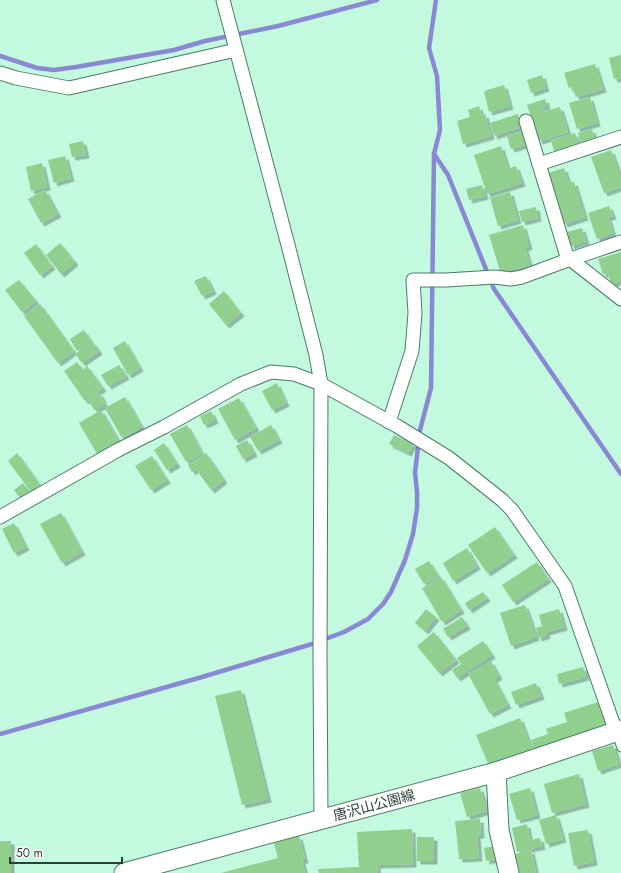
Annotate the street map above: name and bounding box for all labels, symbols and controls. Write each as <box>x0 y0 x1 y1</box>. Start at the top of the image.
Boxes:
street label: 唐沢山公園線 <box>331 784 417 826</box>
scale bar <box>10 839 122 865</box>
text: 50 m <box>16 844 43 862</box>

